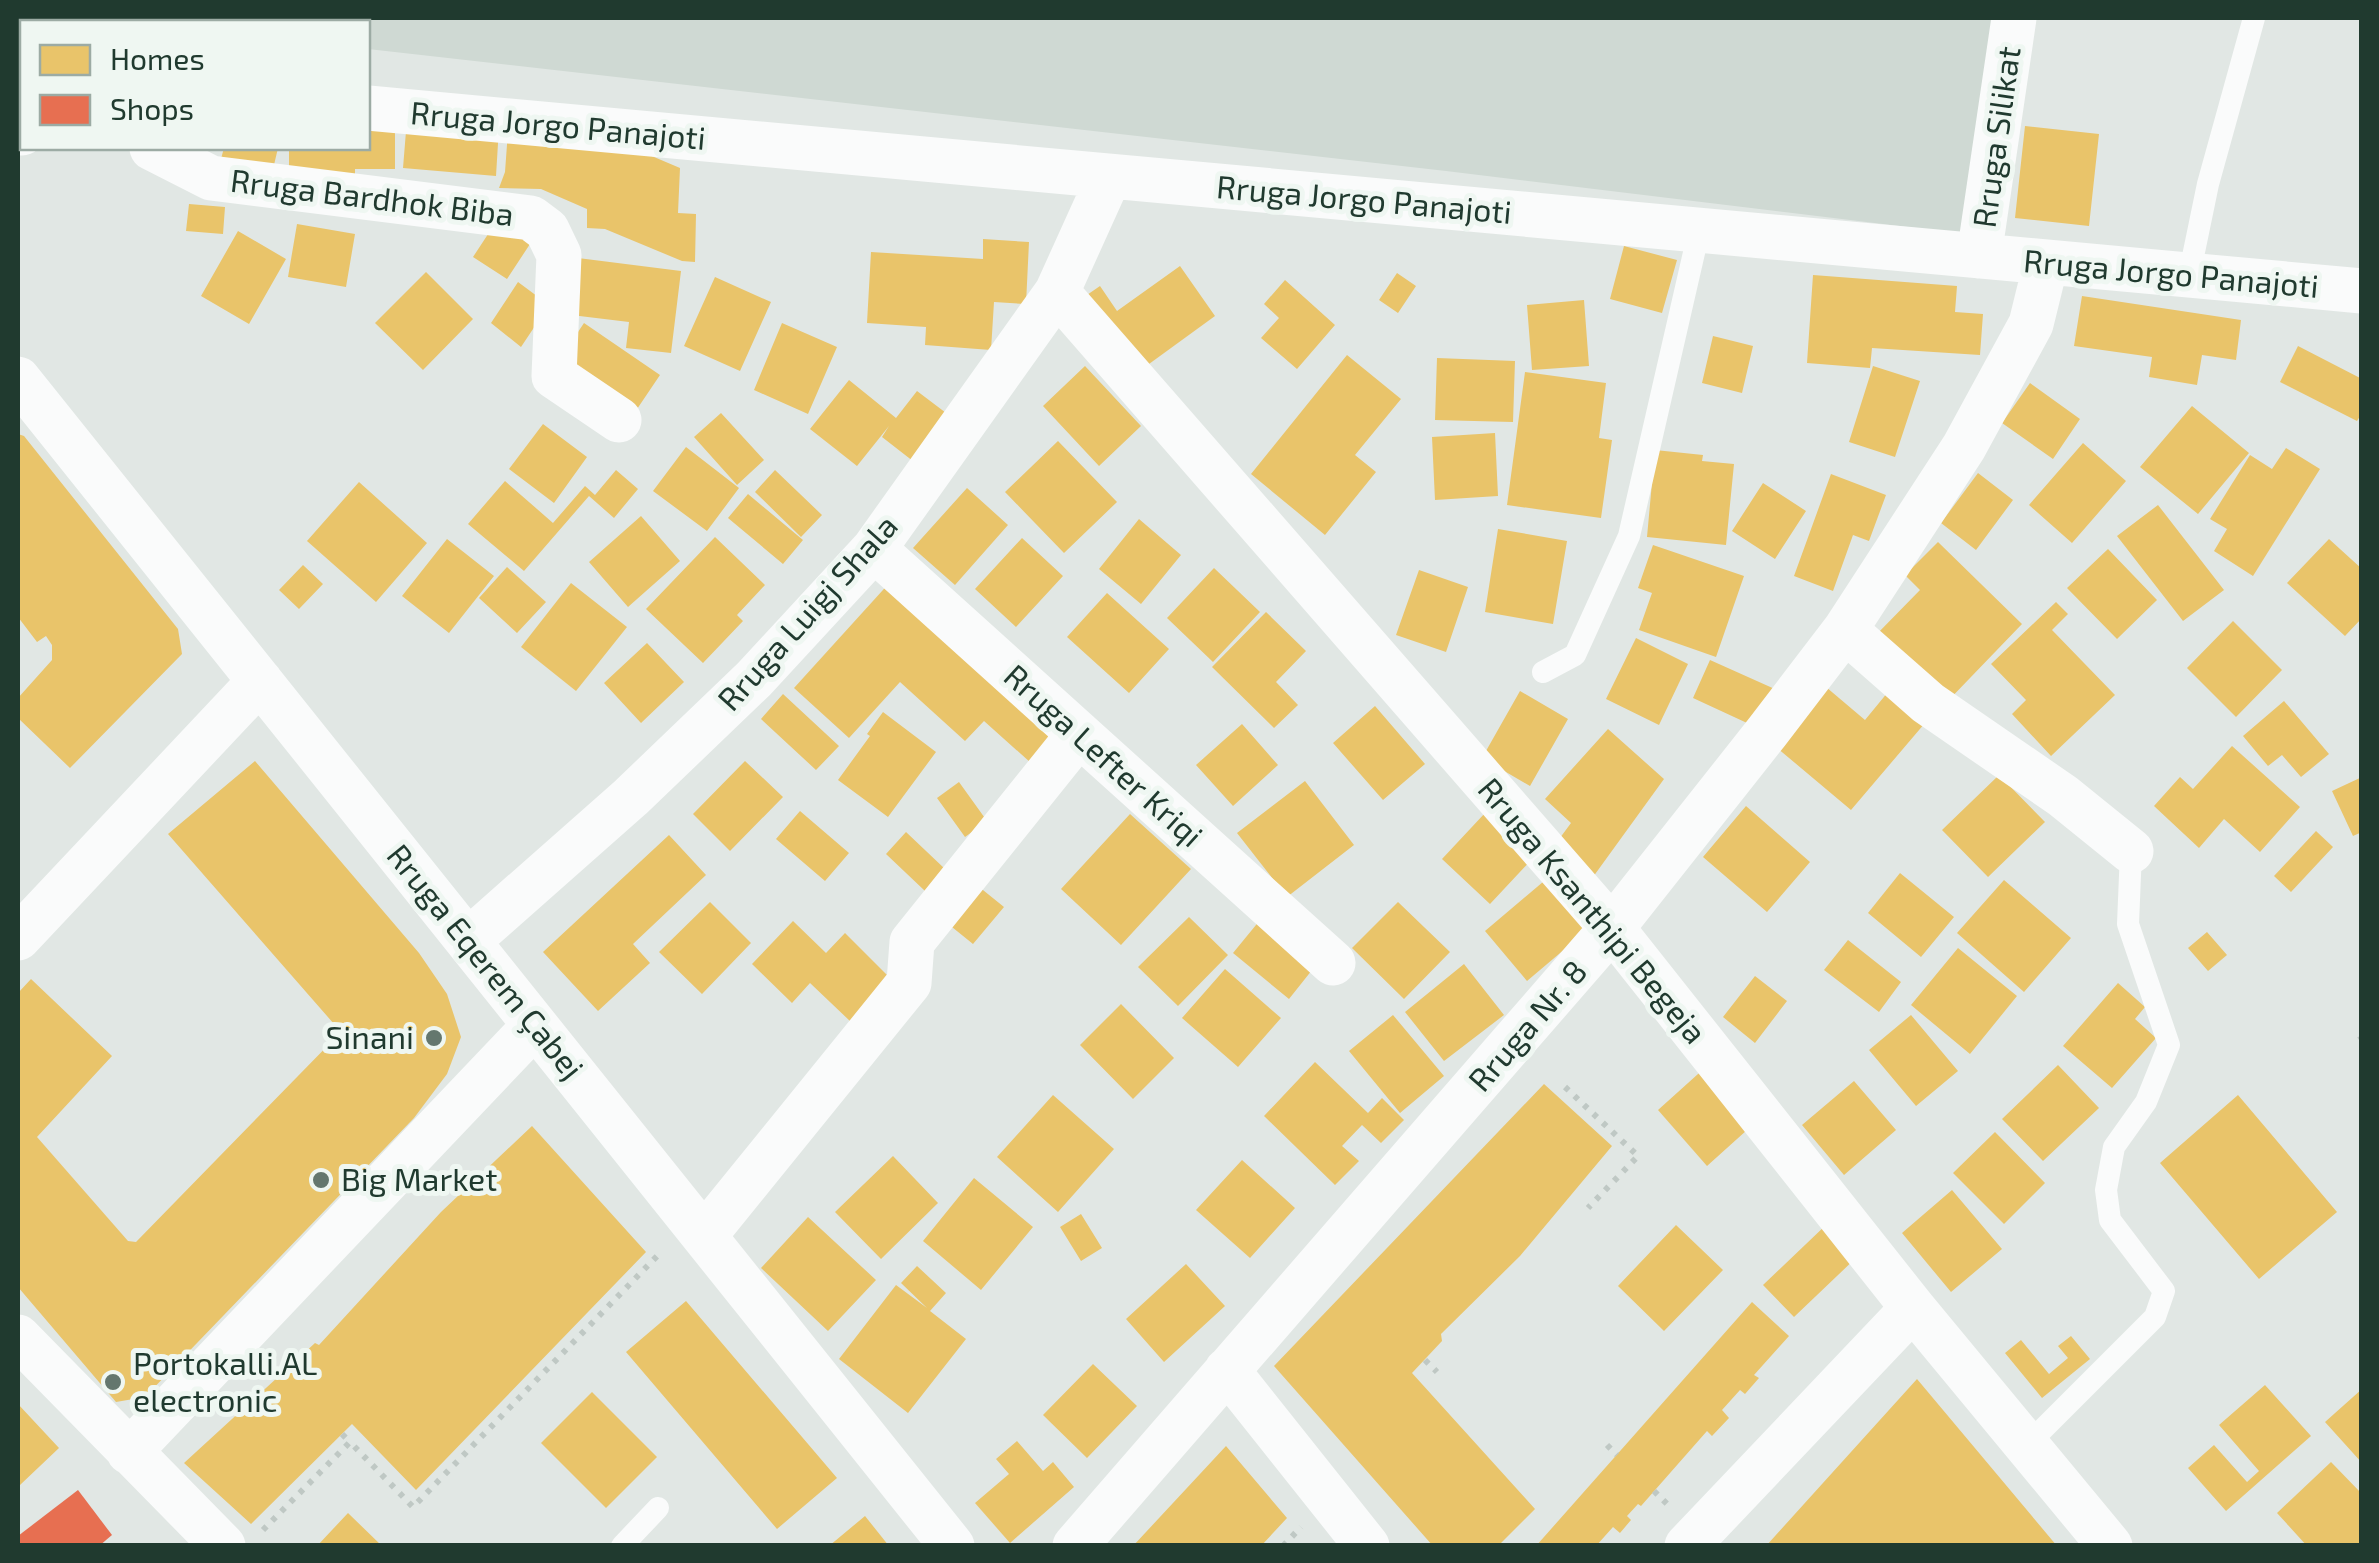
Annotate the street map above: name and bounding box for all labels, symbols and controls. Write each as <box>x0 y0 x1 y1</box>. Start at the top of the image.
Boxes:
legend <box>20 20 370 150</box>
text: Homes <box>110 40 205 76</box>
street label: Rruga Silikat <box>1963 44 2027 230</box>
text: Shops <box>110 90 194 126</box>
street label: Rruga Jorgo Panajoti <box>409 92 707 157</box>
street label: Rruga Bardhok Biba <box>229 160 516 232</box>
street label: Rruga Jorgo Panajoti <box>1215 166 1513 231</box>
street label: Rruga Jorgo Panajoti <box>2022 240 2320 305</box>
street label: Rruga Luigj Shala <box>709 506 905 718</box>
street label: Rruga Lefter Kriqi <box>997 656 1211 853</box>
street label: Rruga Ksanthipi Begeja <box>1471 769 1716 1051</box>
street label: Rruga Eqerem Çabej <box>379 836 593 1087</box>
street label: Rruga Nr. 8 <box>1459 952 1594 1098</box>
place label: Sinani <box>325 1017 414 1055</box>
marker: Sinani <box>423 1027 445 1049</box>
place label: Big Market <box>341 1159 497 1197</box>
marker: Big Market <box>310 1169 332 1191</box>
place label: Portokalli.AL electronic <box>133 1343 318 1418</box>
marker: Portokalli.AL electronic <box>102 1371 124 1393</box>

